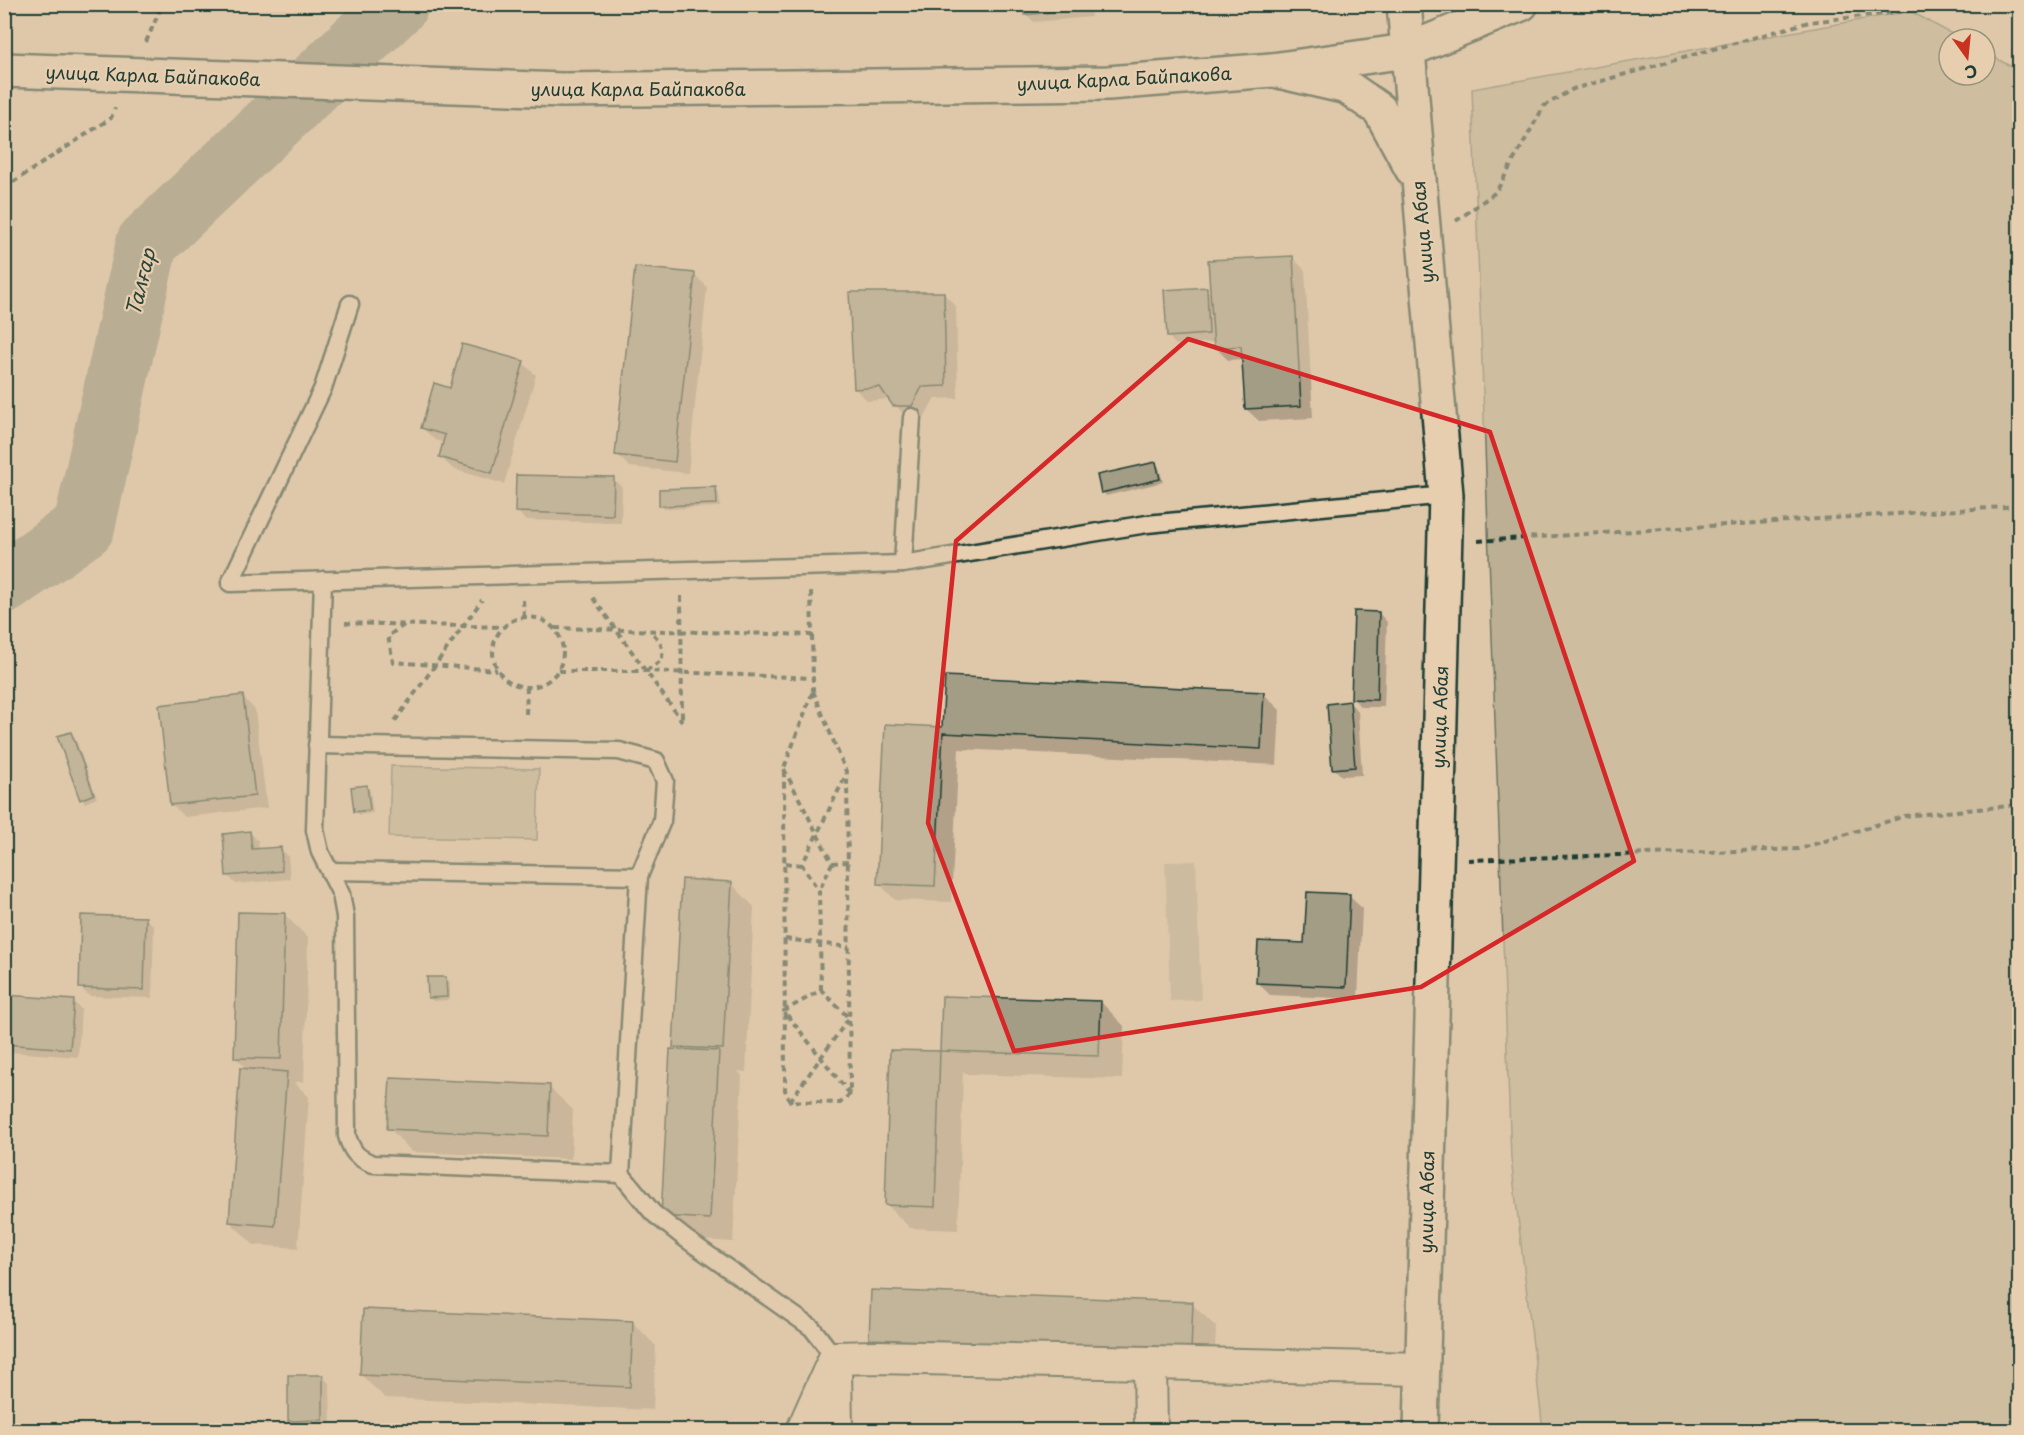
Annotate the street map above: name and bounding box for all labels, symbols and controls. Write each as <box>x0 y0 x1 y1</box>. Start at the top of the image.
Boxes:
north arrow <box>1937 27 1997 87</box>
street label: улица Карла Байпакова <box>45 58 262 92</box>
street label: улица Карла Байпакова <box>1016 59 1233 97</box>
text: С <box>1962 59 1980 86</box>
street label: улица Карла Байпакова <box>530 75 746 102</box>
street label: улица Абая <box>1404 179 1440 285</box>
water label: Талғар <box>117 244 163 319</box>
street label: улица Абая <box>1424 665 1454 769</box>
street label: улица Абая <box>1412 1150 1440 1254</box>

